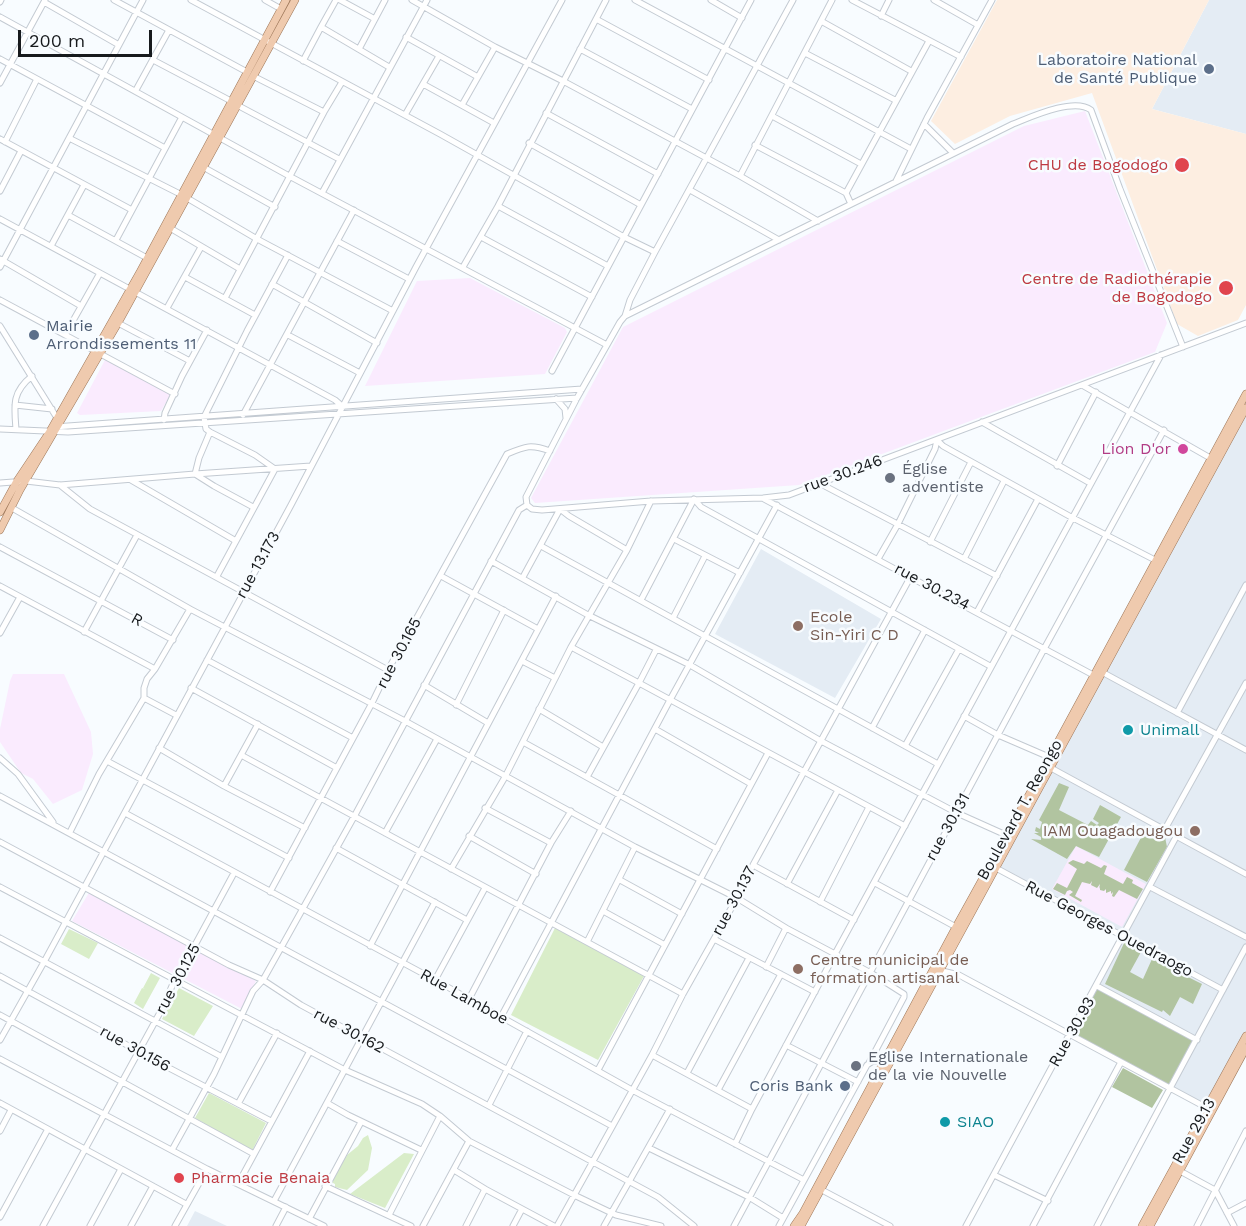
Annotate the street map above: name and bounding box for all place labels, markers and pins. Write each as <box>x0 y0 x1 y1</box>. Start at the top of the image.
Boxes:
place label: Laboratoire National de Santé Publique <box>1037 50 1197 88</box>
marker: Laboratoire National de Santé Publique <box>1202 62 1216 76</box>
place label: CHU de Bogodogo <box>1028 155 1168 175</box>
marker: CHU de Bogodogo <box>1173 156 1191 174</box>
place label: Centre de Radiothérapie de Bogodogo <box>1021 269 1212 307</box>
marker: Centre de Radiothérapie de Bogodogo <box>1217 279 1235 297</box>
place label: Mairie Arrondissements 11 <box>46 316 197 354</box>
marker: Mairie Arrondissements 11 <box>27 328 41 342</box>
place label: Lion D'or <box>1101 439 1171 459</box>
marker: Lion D'or <box>1176 442 1190 456</box>
place label: Église adventiste <box>902 459 984 497</box>
marker: Église adventiste <box>883 471 897 485</box>
place label: Ecole Sin-Yiri C D <box>810 607 899 645</box>
marker: Ecole Sin-Yiri C D <box>791 619 805 633</box>
place label: Unimall <box>1140 720 1200 740</box>
marker: Unimall <box>1121 723 1135 737</box>
place label: IAM Ouagadougou <box>1043 821 1183 841</box>
marker: IAM Ouagadougou <box>1188 824 1202 838</box>
place label: Centre municipal de formation artisanal <box>810 950 969 988</box>
marker: Centre municipal de formation artisanal <box>791 962 805 976</box>
place label: Eglise Internationale de la vie Nouvelle <box>868 1047 1028 1085</box>
marker: Eglise Internationale de la vie Nouvelle <box>849 1059 863 1073</box>
place label: Coris Bank <box>749 1076 833 1096</box>
marker: Coris Bank <box>838 1079 852 1093</box>
place label: SIAO <box>957 1112 994 1132</box>
marker: SIAO <box>938 1115 952 1129</box>
place label: Pharmacie Benaia <box>191 1168 330 1188</box>
marker: Pharmacie Benaia <box>172 1171 186 1185</box>

